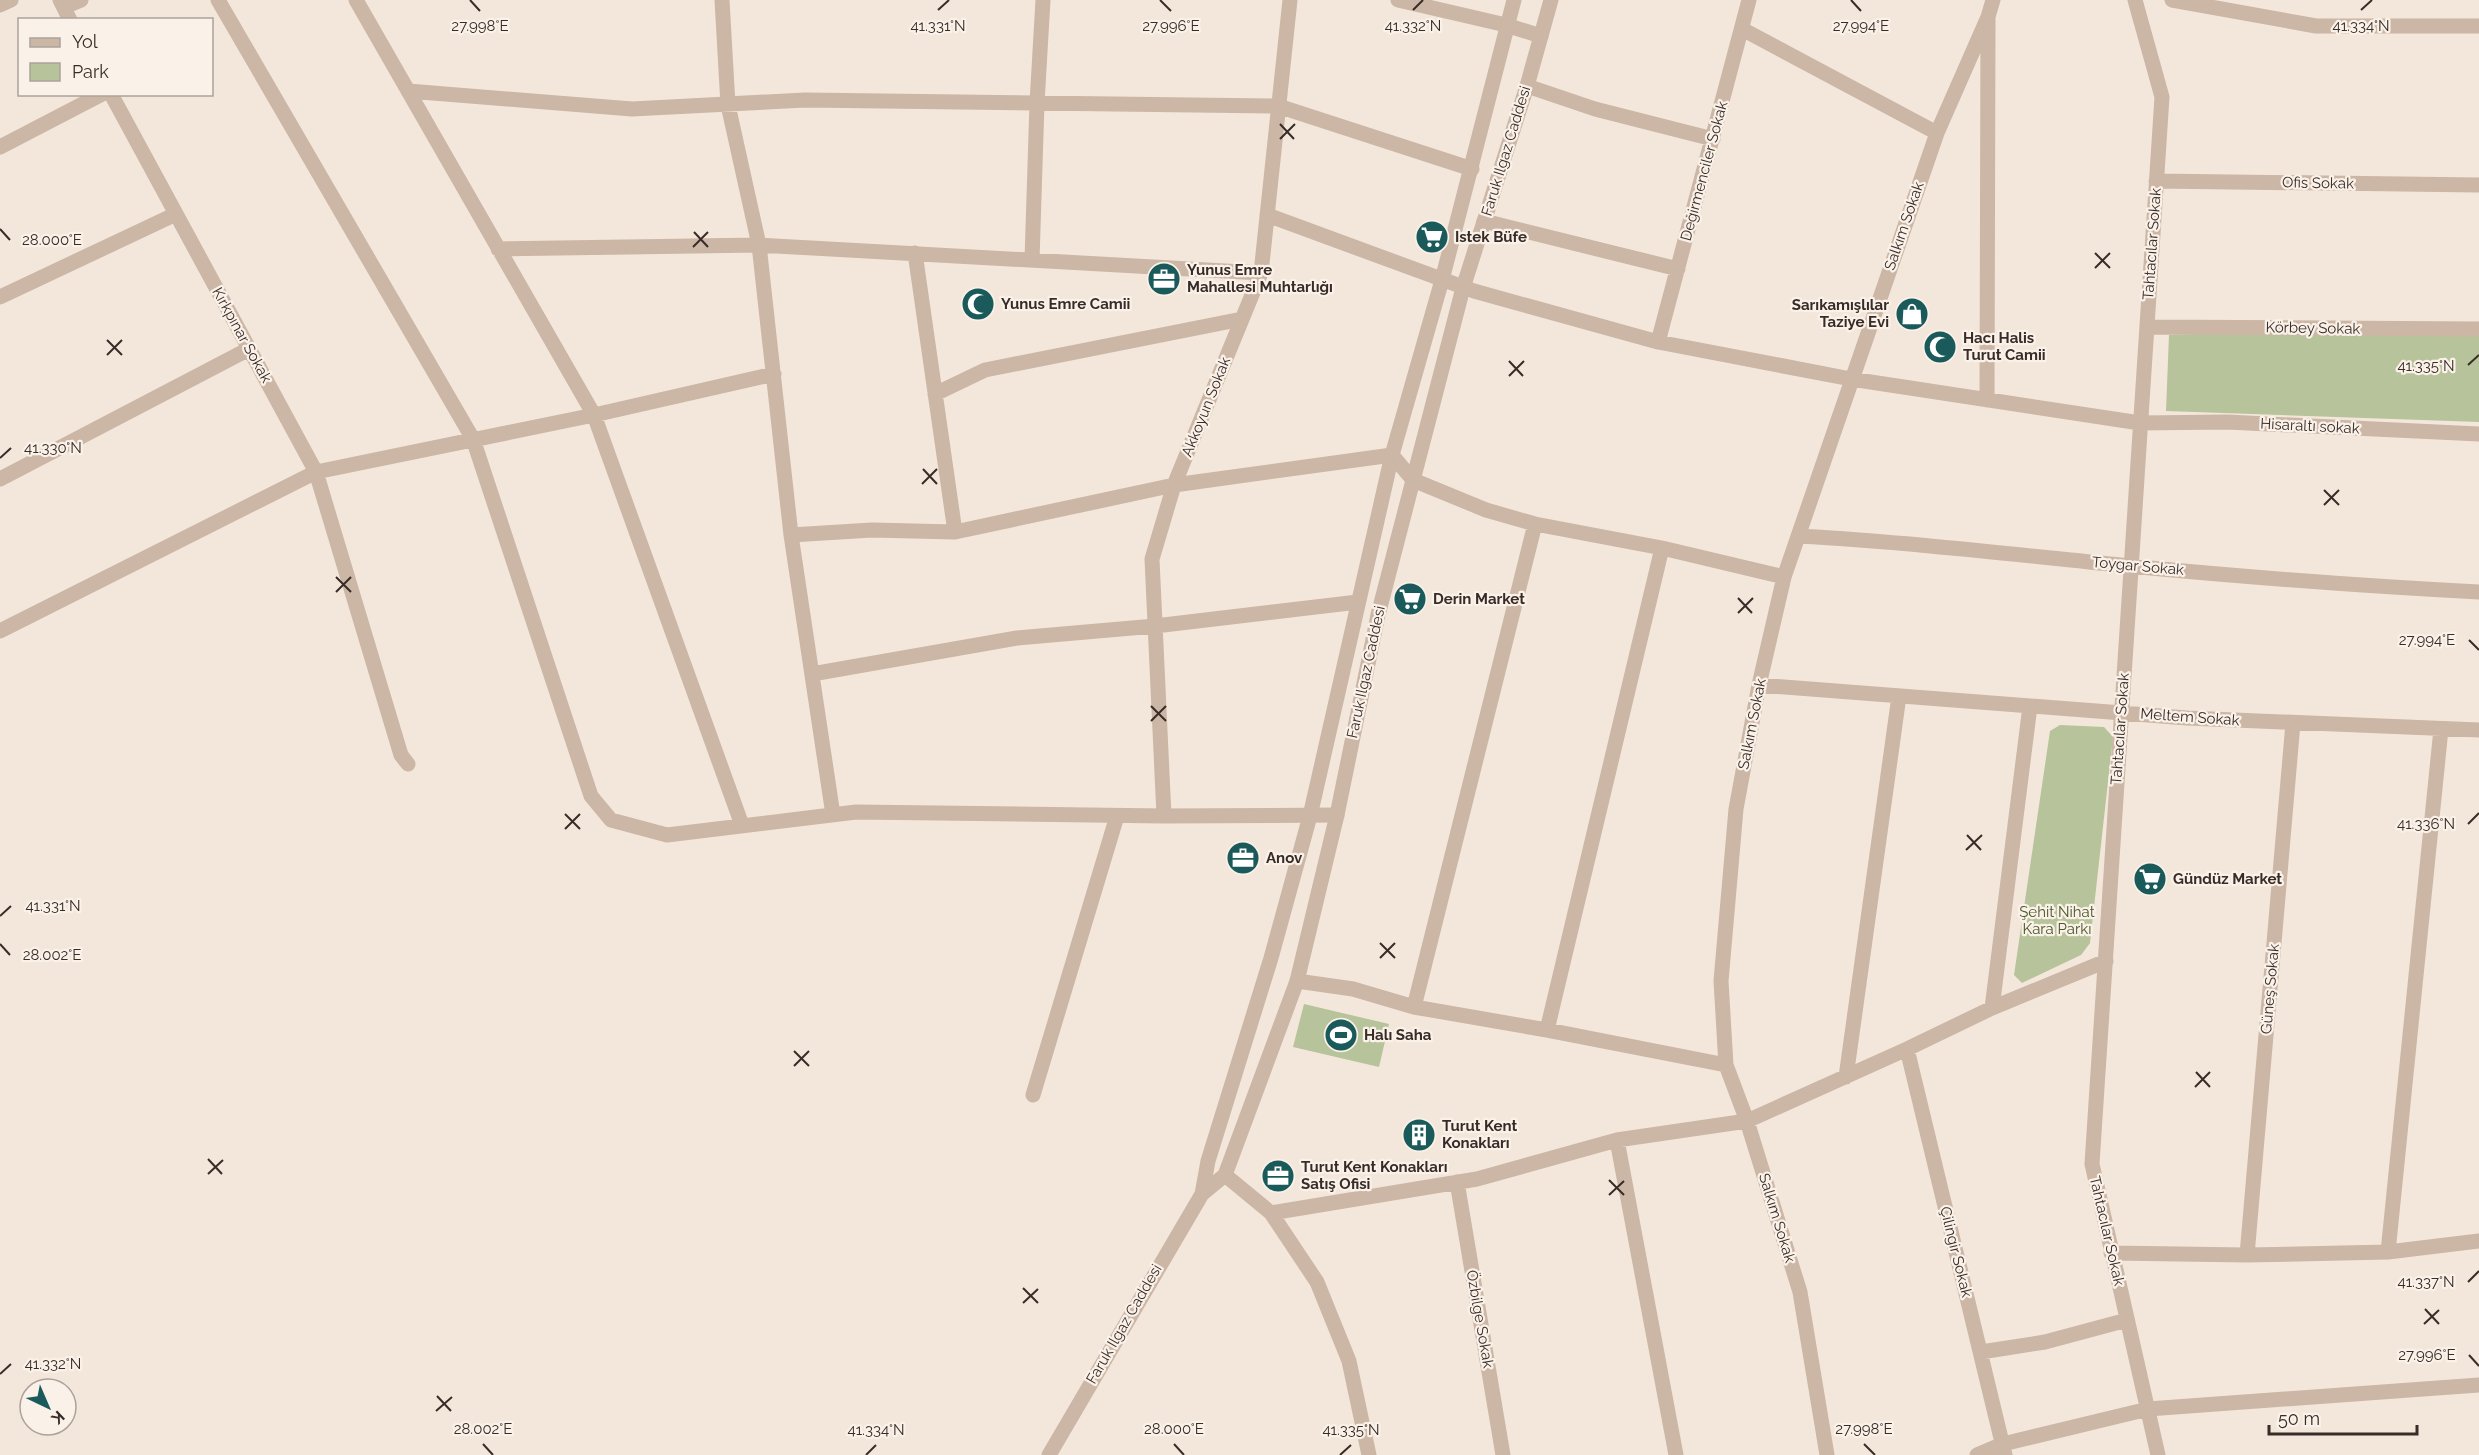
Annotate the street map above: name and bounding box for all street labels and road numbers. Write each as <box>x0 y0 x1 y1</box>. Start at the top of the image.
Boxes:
street label: Faruk Ilgaz Caddesi <box>1478 84 1534 218</box>
street label: Değirmenciler Sokak <box>1677 99 1731 243</box>
street label: Ofis Sokak <box>2282 173 2354 193</box>
street label: Salkım Sokak <box>1880 179 1928 273</box>
street label: Tahtacılar Sokak <box>2139 187 2165 301</box>
street label: Kırkpınar Sokak <box>208 284 276 386</box>
street label: Körbey Sokak <box>2265 318 2361 338</box>
street label: Akkoyun Sokak <box>1178 354 1234 459</box>
street label: Hisaraltı sokak <box>2260 414 2360 438</box>
street label: Toygar Sokak <box>2091 553 2185 579</box>
street label: Faruk Ilgaz Caddesi <box>1343 604 1389 740</box>
street label: Tahtacılar Sokak <box>2107 672 2133 786</box>
street label: Salkım Sokak <box>1734 677 1770 771</box>
street label: Meltem Sokak <box>2140 705 2240 729</box>
street label: Güneş Sokak <box>2257 943 2283 1035</box>
street label: Salkım Sokak <box>1755 1171 1799 1265</box>
street label: Tahtacılar Sokak <box>2086 1174 2128 1288</box>
street label: Çilingir Sokak <box>1936 1205 1976 1299</box>
street label: Faruk Ilgaz Caddesi <box>1082 1261 1166 1387</box>
street label: Özbilge Sokak <box>1463 1268 1498 1369</box>

